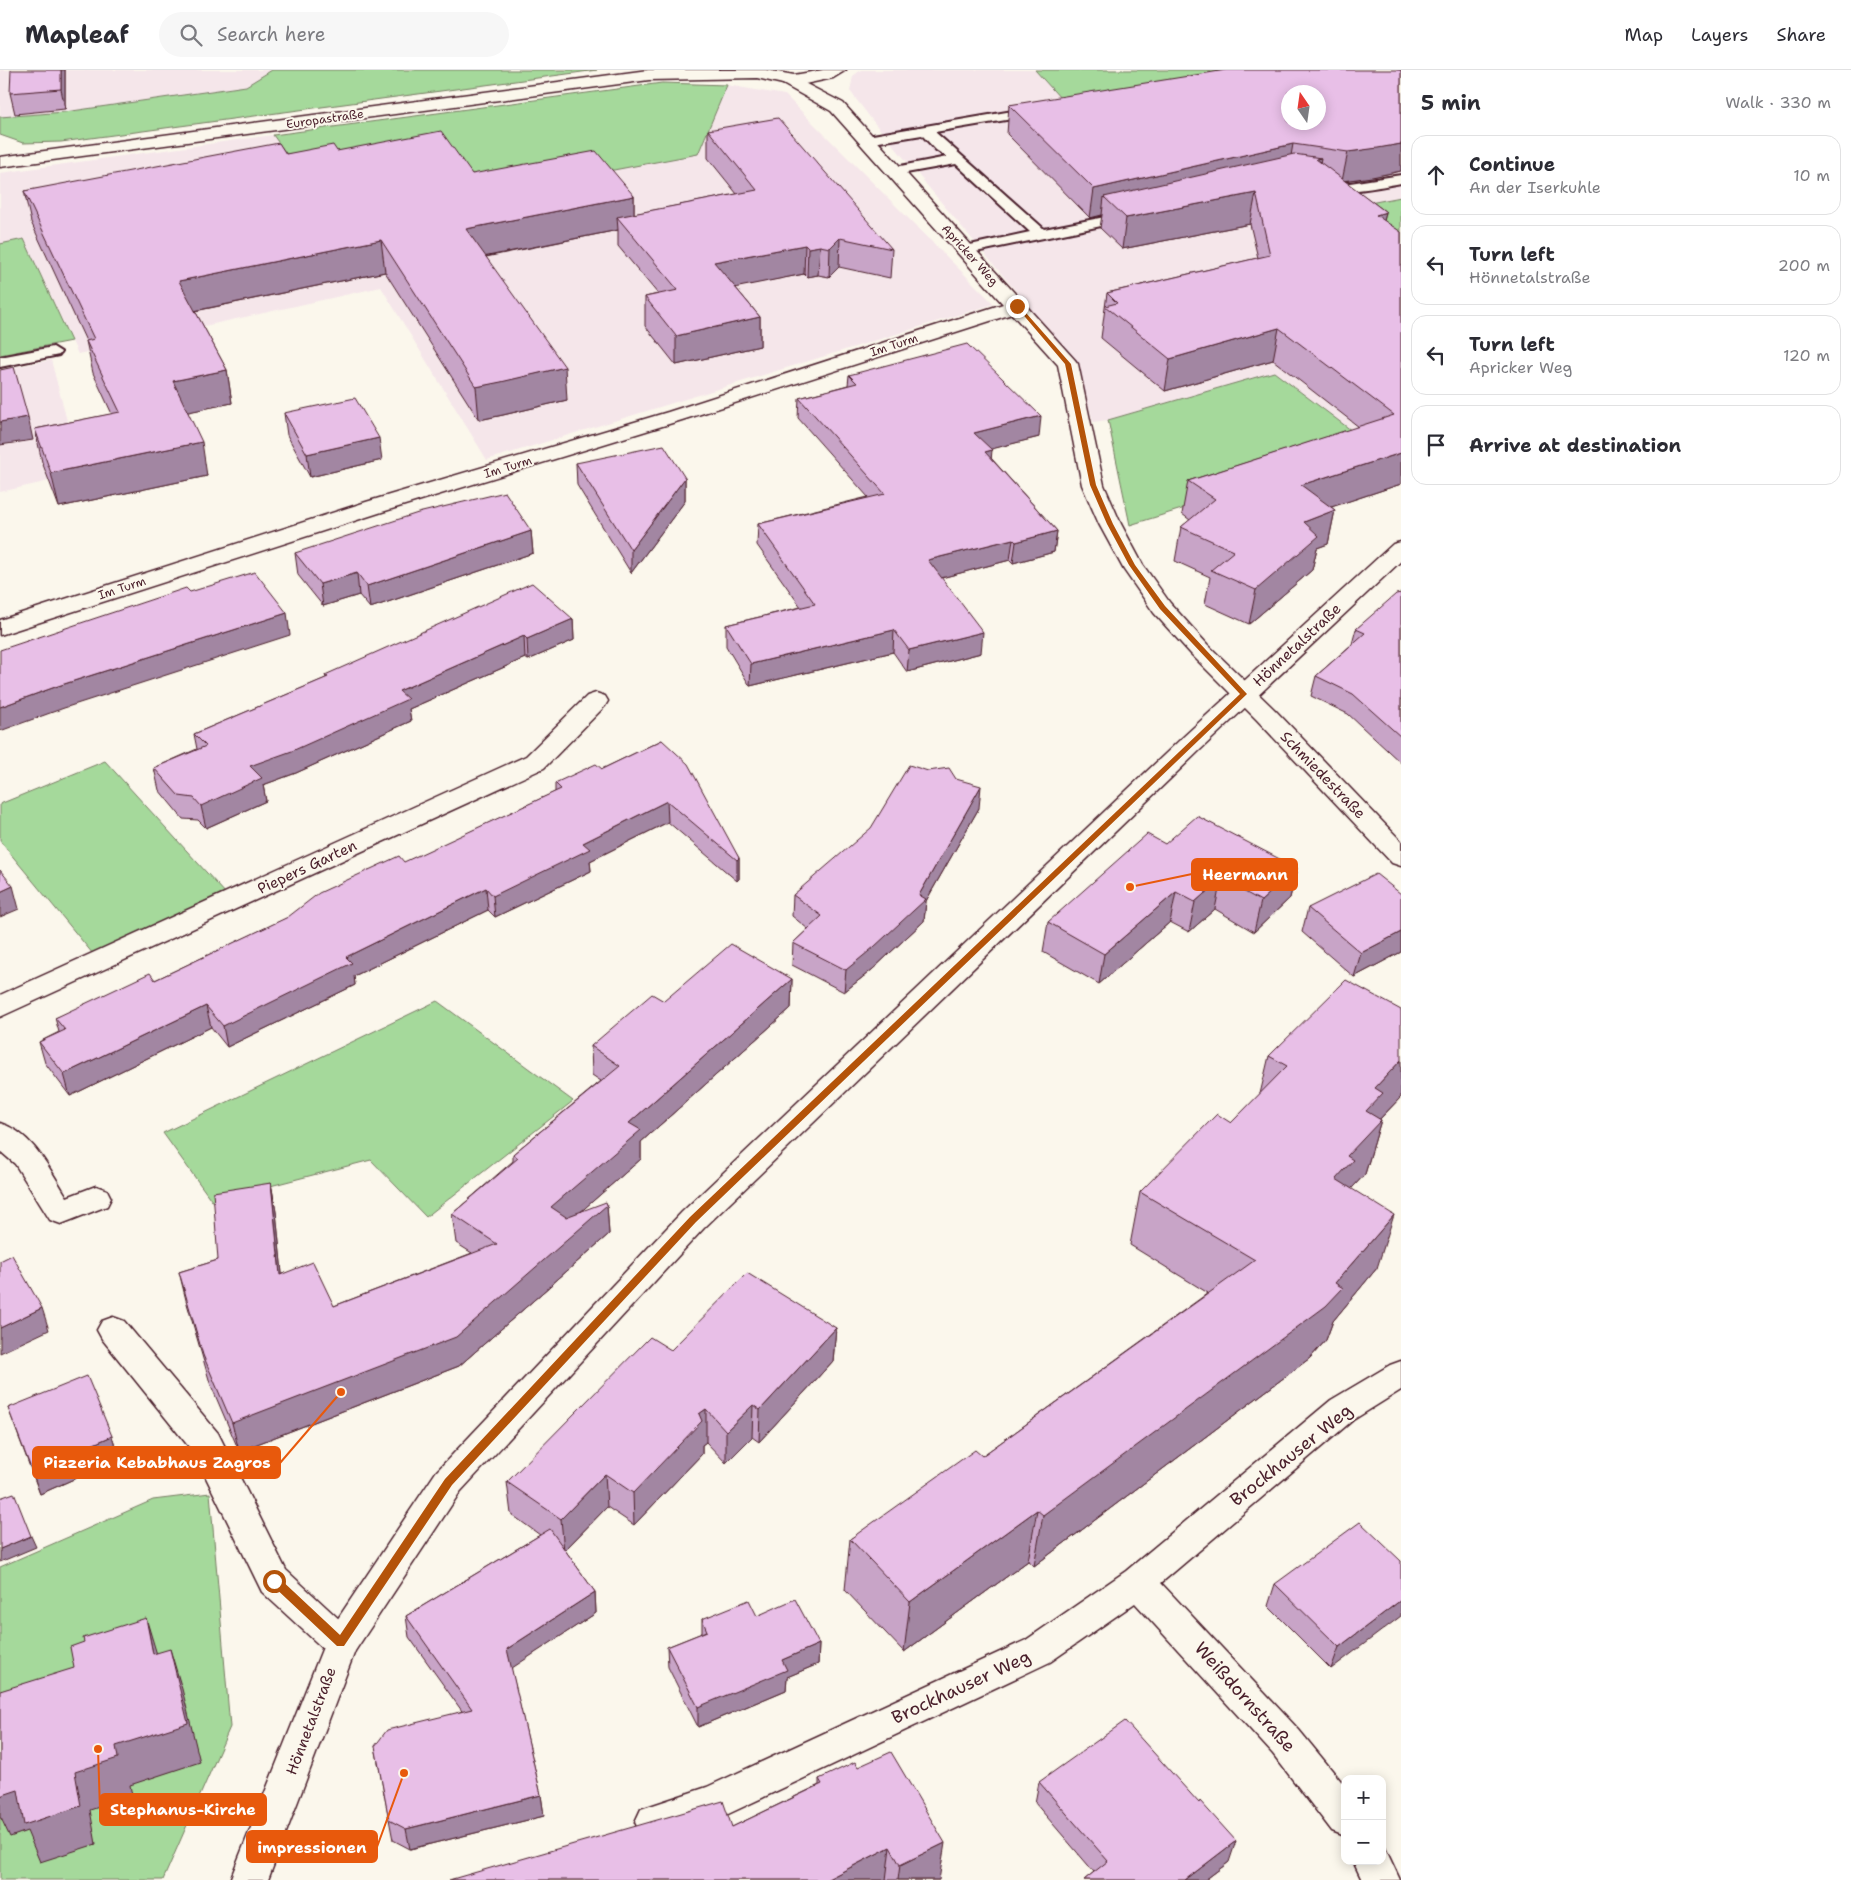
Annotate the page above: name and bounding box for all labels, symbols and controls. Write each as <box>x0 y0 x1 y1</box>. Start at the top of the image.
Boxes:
search box <box>159 12 509 57</box>
text: Mapleaf <box>25 19 129 51</box>
icon: search <box>177 21 205 49</box>
text: Search here <box>217 22 325 47</box>
text: Map <box>1625 23 1663 47</box>
text: Layers <box>1691 23 1748 47</box>
text: Share <box>1776 23 1826 47</box>
north arrow <box>1281 85 1326 130</box>
text: 5 min <box>1421 89 1481 117</box>
text: Walk · 330 m <box>1725 92 1831 113</box>
street label: Europastraße <box>285 106 365 132</box>
text: Continue <box>1469 152 1555 177</box>
icon: ahead <box>1422 161 1450 189</box>
text: 10 m <box>1793 165 1830 186</box>
text: An der Iserkuhle <box>1469 177 1601 198</box>
street label: Apricker Weg <box>938 221 1002 289</box>
text: Turn left <box>1469 242 1555 267</box>
icon: left <box>1422 251 1450 279</box>
text: 200 m <box>1778 255 1830 276</box>
text: Hönnetalstraße <box>1469 267 1590 288</box>
route end <box>1006 295 1029 318</box>
street label: Im Turm <box>868 330 920 360</box>
text: Turn left <box>1469 332 1555 357</box>
icon: left <box>1422 341 1450 369</box>
text: 120 m <box>1783 345 1830 366</box>
text: Apricker Weg <box>1469 357 1572 378</box>
icon: arrive <box>1422 431 1450 459</box>
text: Arrive at destination <box>1469 433 1681 458</box>
street label: Im Turm <box>482 452 534 482</box>
street label: Im Turm <box>96 573 148 603</box>
street label: Hönnetalstraße <box>1249 599 1345 691</box>
street label: Schmiedestraße <box>1276 727 1370 823</box>
street label: Piepers Garten <box>254 835 360 899</box>
callout: Heermann <box>1192 859 1297 890</box>
text: Heermann <box>1202 864 1288 885</box>
street label: Brockhauser Weg <box>1225 1398 1357 1512</box>
callout: Pizzeria Kebabhaus Zagros <box>33 1447 280 1478</box>
text: Pizzeria Kebabhaus Zagros <box>43 1452 271 1473</box>
route start <box>263 1570 286 1593</box>
street label: Weißdornstraße <box>1189 1637 1301 1757</box>
street label: Brockhauser Weg <box>888 1644 1034 1730</box>
street label: Hönnetalstraße <box>281 1664 341 1778</box>
map controls <box>1341 1775 1386 1865</box>
button: + <box>1341 1775 1386 1820</box>
callout: Stephanus-Kirche <box>100 1794 266 1825</box>
text: Stephanus-Kirche <box>110 1799 256 1820</box>
button: − <box>1341 1820 1386 1865</box>
callout: impressionen <box>247 1831 377 1862</box>
text: impressionen <box>257 1837 367 1858</box>

